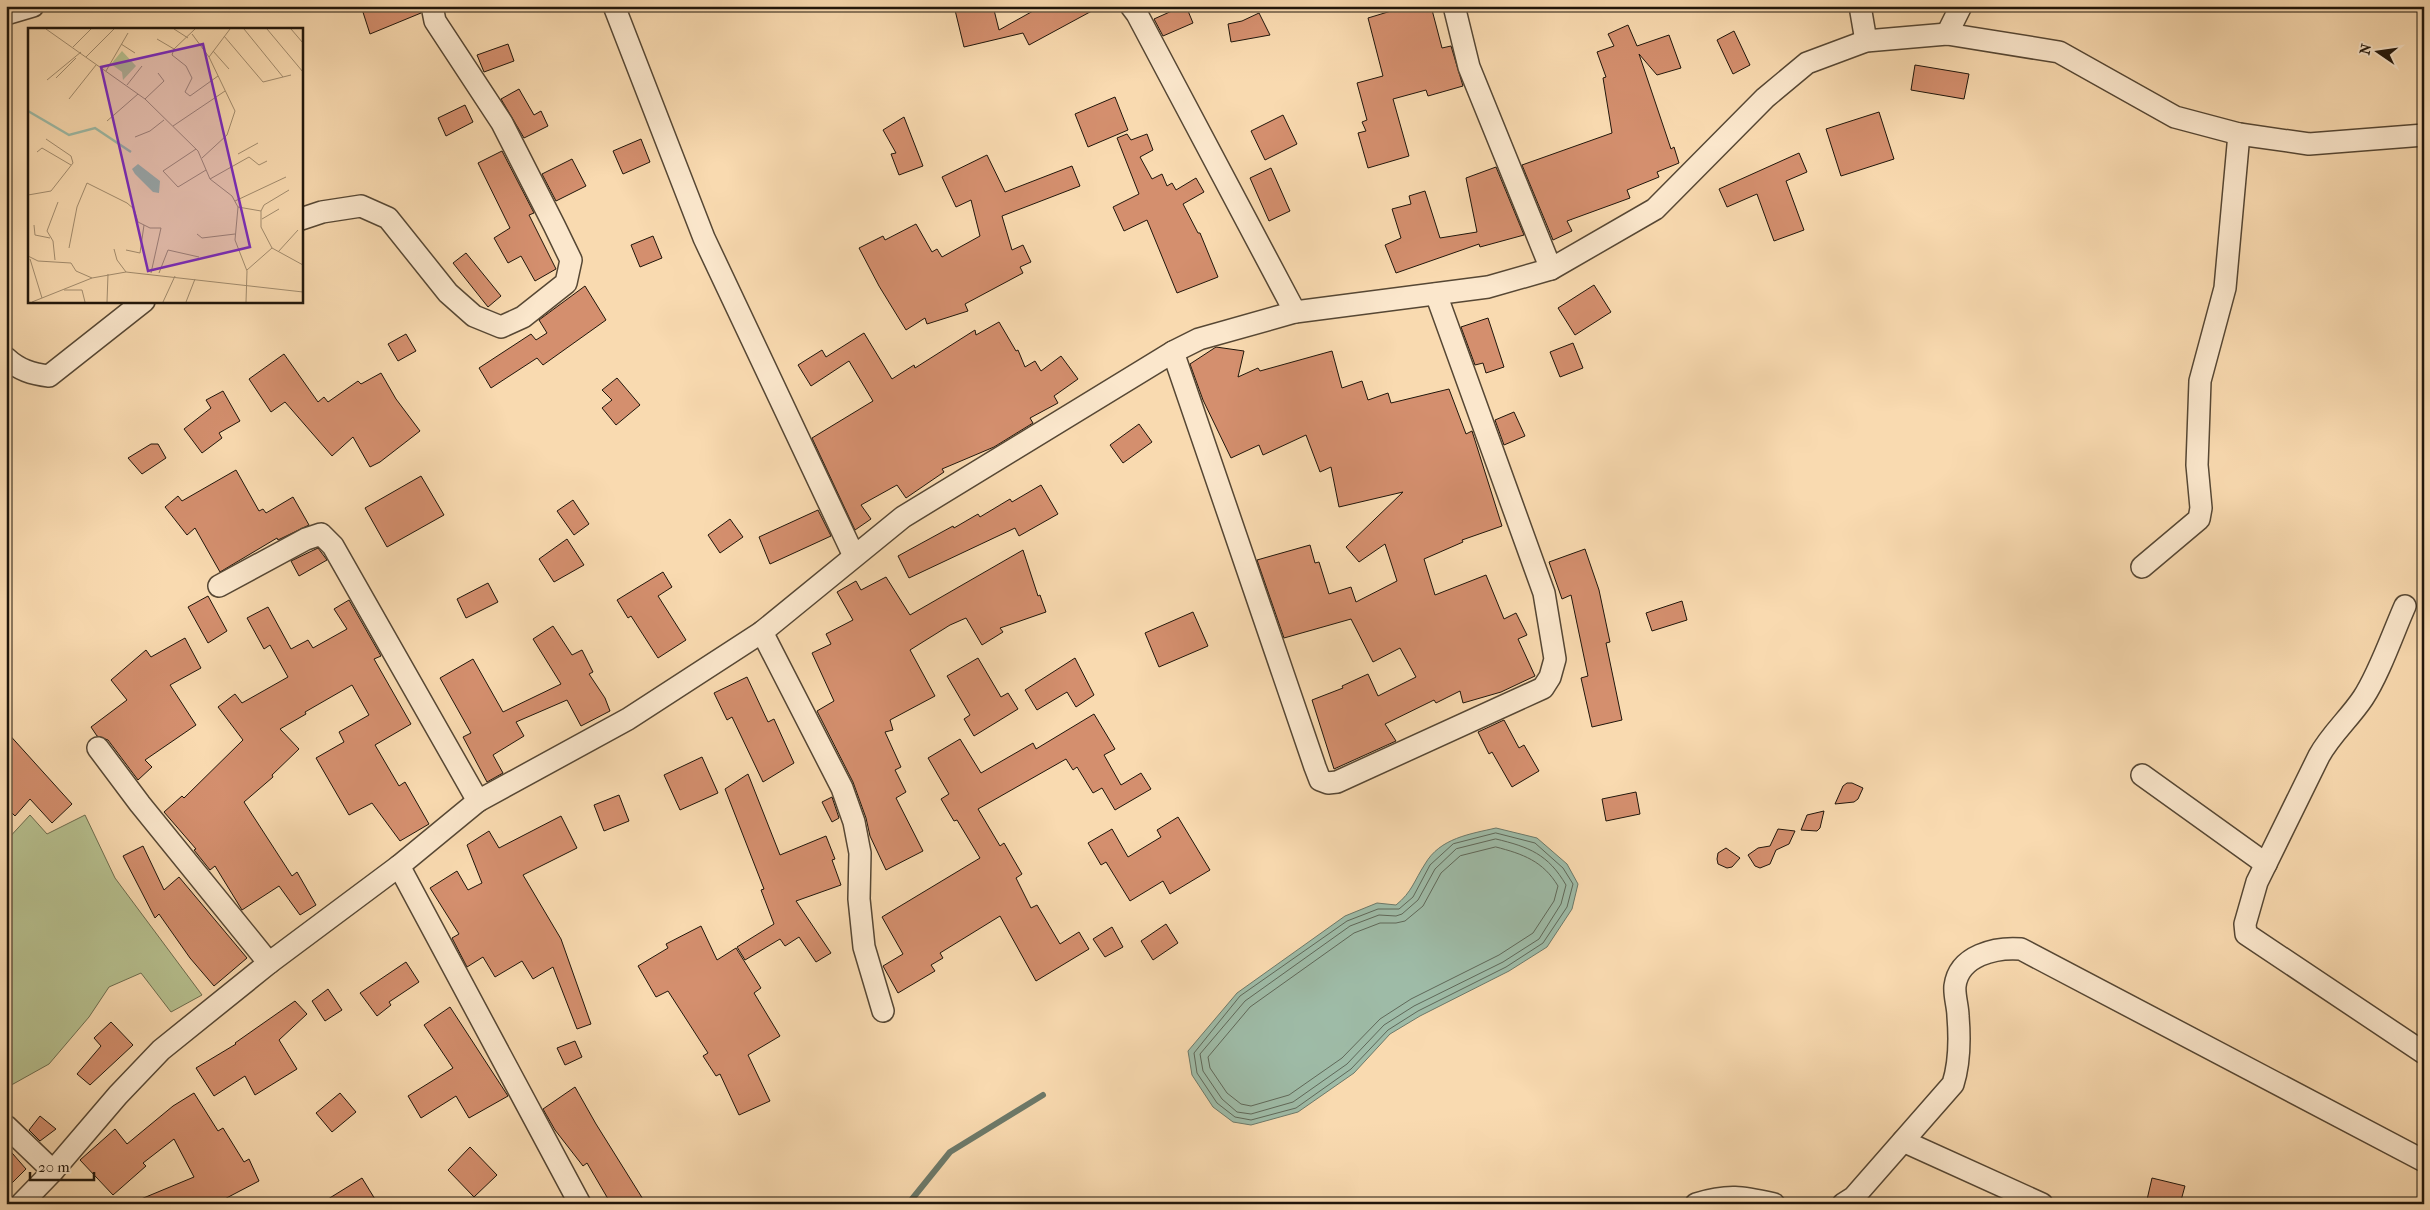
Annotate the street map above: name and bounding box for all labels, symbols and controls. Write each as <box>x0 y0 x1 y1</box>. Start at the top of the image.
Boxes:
inset map <box>28 28 302 302</box>
north arrow <box>2352 28 2402 78</box>
text: N <box>2356 42 2375 56</box>
scale bar <box>30 1150 94 1182</box>
text: 20 m <box>38 1158 70 1176</box>

